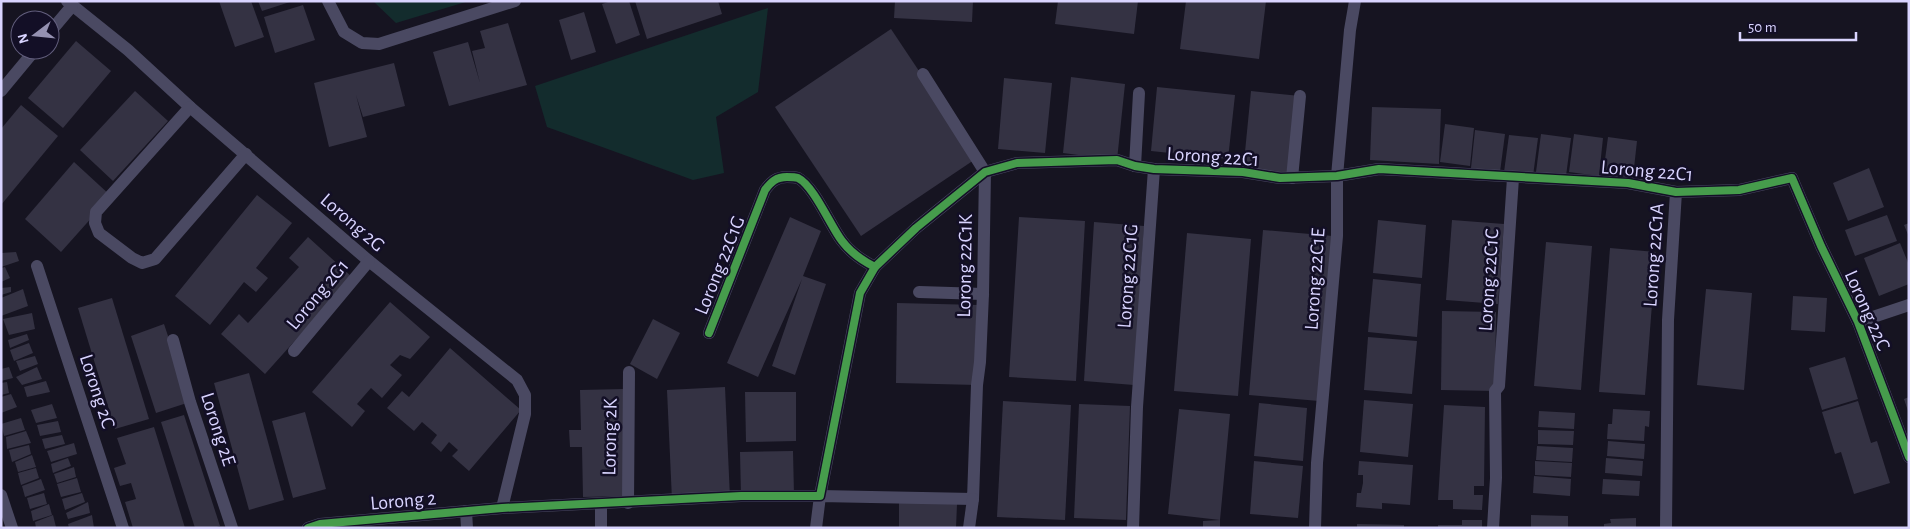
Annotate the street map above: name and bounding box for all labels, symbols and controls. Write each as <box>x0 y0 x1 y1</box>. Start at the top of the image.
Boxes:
north arrow <box>10 10 60 60</box>
scale bar <box>1740 10 1856 42</box>
text: 50 m <box>1748 20 1777 35</box>
text: N <box>15 32 32 45</box>
street label: Lorong 22C1 <box>1166 144 1260 170</box>
street label: Lorong 22C1 <box>1600 157 1694 185</box>
street label: Lorong 2G <box>316 190 388 256</box>
street label: Lorong 22C1A <box>1640 202 1668 308</box>
street label: Lorong 22C1G <box>691 213 749 318</box>
street label: Lorong 22C1K <box>954 214 976 318</box>
street label: Lorong 22C1G <box>1114 223 1142 329</box>
street label: Lorong 22C1E <box>1301 227 1329 331</box>
street label: Lorong 22C1C <box>1475 228 1503 332</box>
street label: Lorong 2G1 <box>283 256 353 334</box>
street label: Lorong 22C <box>1841 267 1894 354</box>
street label: Lorong 2C <box>76 352 118 431</box>
street label: Lorong 2E <box>197 390 239 469</box>
street label: Lorong 2K <box>599 398 621 476</box>
street label: Lorong 2 <box>369 488 437 514</box>

